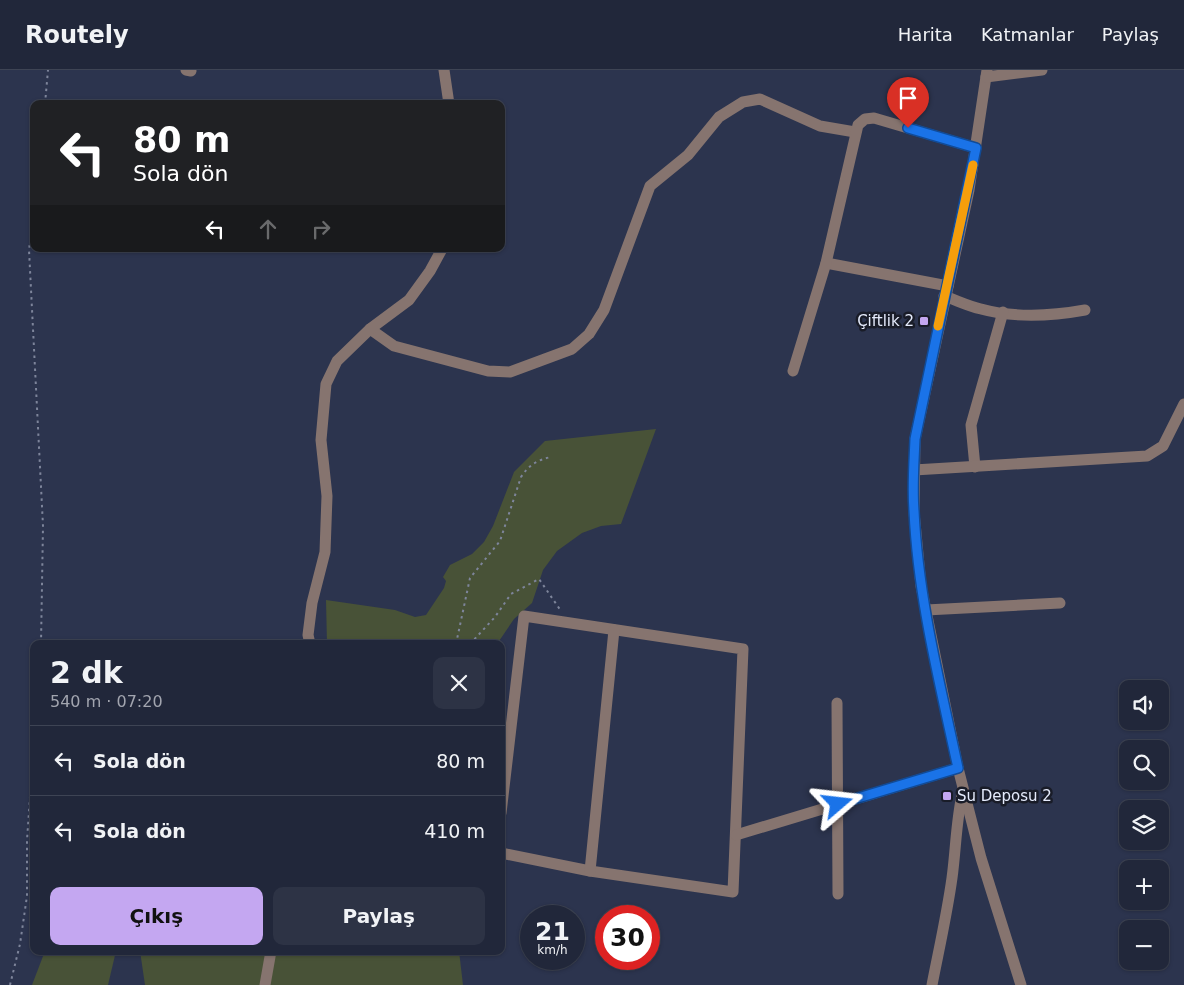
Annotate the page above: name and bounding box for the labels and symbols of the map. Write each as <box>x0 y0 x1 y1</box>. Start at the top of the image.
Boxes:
pin <box>887 77 929 128</box>
place label: Çiftlik 2 <box>857 312 914 330</box>
marker: Çiftlik 2 <box>918 315 930 327</box>
position arrow <box>811 777 863 829</box>
place label: Su Deposu 2 <box>957 787 1052 805</box>
marker: Su Deposu 2 <box>941 790 953 802</box>
speed limit sign: 30 <box>595 905 660 970</box>

